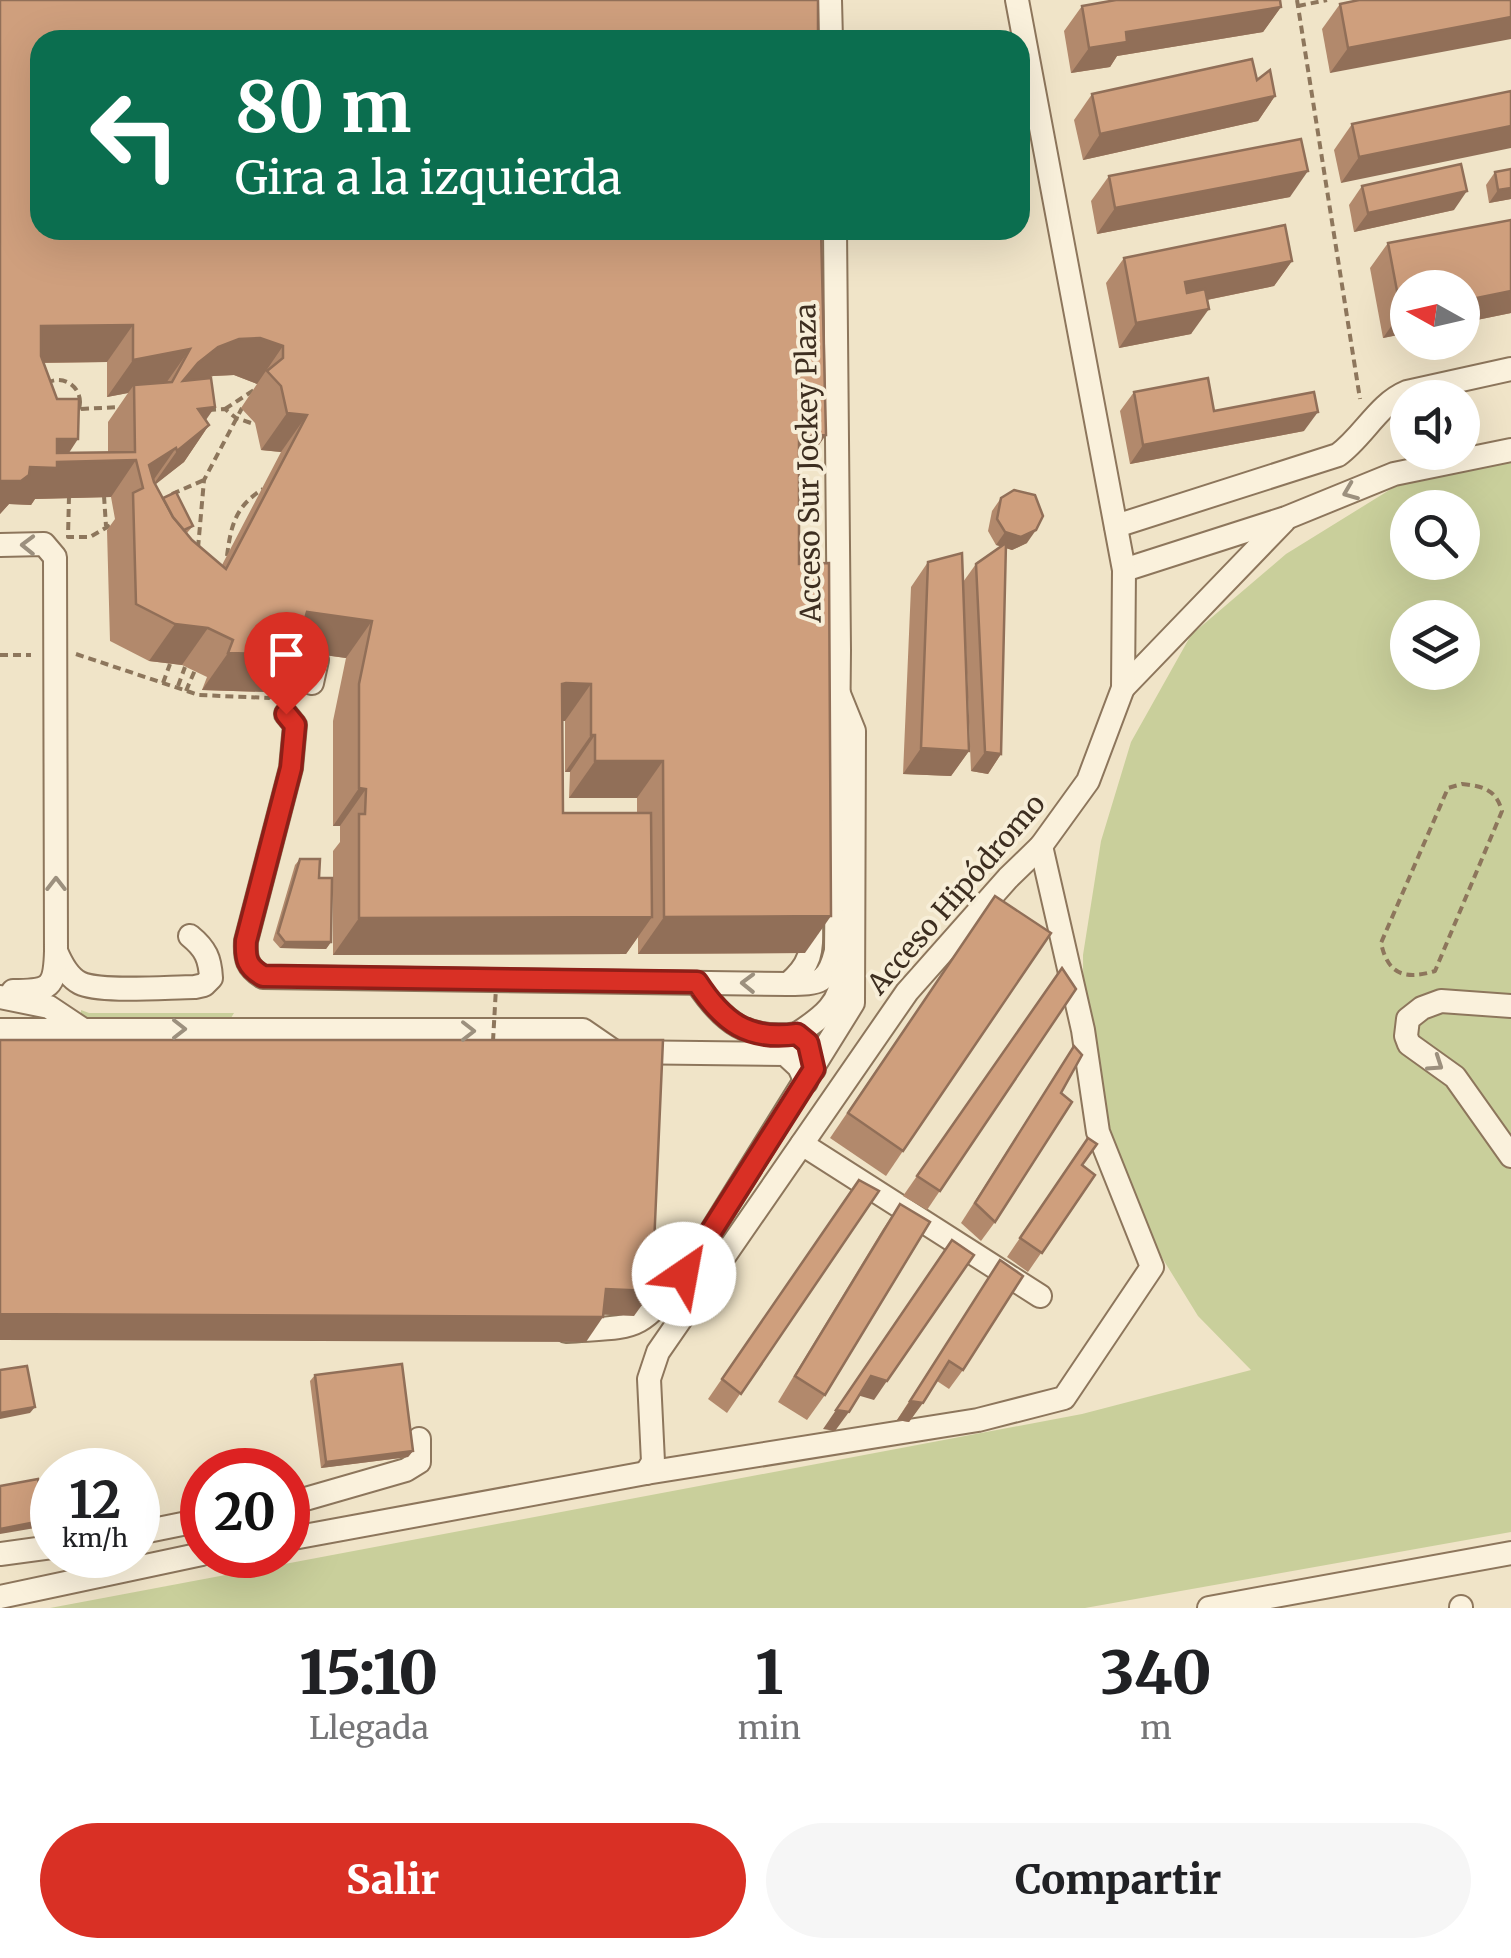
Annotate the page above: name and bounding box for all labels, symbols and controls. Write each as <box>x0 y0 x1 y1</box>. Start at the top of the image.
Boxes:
text: 80 m <box>235 63 411 151</box>
icon: left <box>70 70 200 200</box>
text: Gira a la izquierda <box>235 150 622 206</box>
north arrow <box>1390 270 1480 360</box>
map controls <box>1390 270 1480 690</box>
street label: Acceso Sur Jockey Plaza <box>787 303 829 624</box>
button: sound <box>1390 380 1480 470</box>
one-way arrow <box>1342 480 1360 500</box>
button: search <box>1390 490 1480 580</box>
one-way arrow <box>20 534 36 555</box>
button: layers <box>1390 600 1480 690</box>
pin <box>244 612 329 715</box>
icon: arrive <box>259 627 314 682</box>
street label: Acceso Hipódromo <box>858 786 1053 1002</box>
one-way arrow <box>45 875 67 890</box>
one-way arrow <box>739 973 755 994</box>
one-way arrow <box>172 1018 188 1040</box>
one-way arrow <box>460 1020 476 1041</box>
one-way arrow <box>1425 1051 1443 1070</box>
position arrow <box>632 1222 736 1326</box>
speed limit sign: 20 <box>180 1448 310 1578</box>
text: 12 <box>69 1469 121 1532</box>
text: km/h <box>62 1522 128 1554</box>
text: 15:10 <box>299 1635 438 1710</box>
text: 1 <box>755 1635 783 1710</box>
text: 340 <box>1100 1635 1212 1710</box>
text: Llegada <box>309 1708 429 1748</box>
text: min <box>738 1708 801 1748</box>
text: m <box>1140 1708 1172 1748</box>
button: Salir <box>40 1823 746 1938</box>
button: Compartir <box>766 1823 1471 1938</box>

